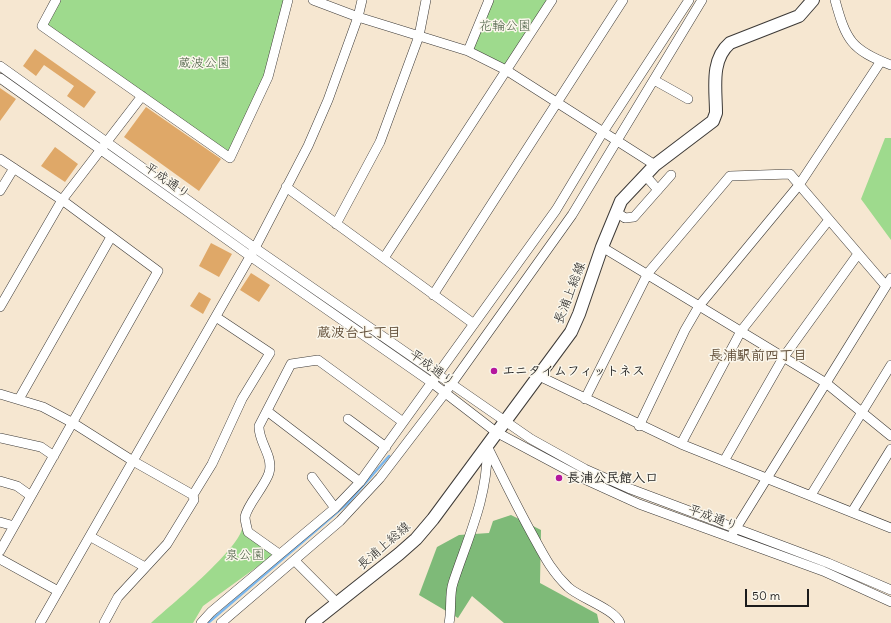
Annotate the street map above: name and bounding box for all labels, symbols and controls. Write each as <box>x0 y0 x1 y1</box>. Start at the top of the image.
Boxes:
park label: 花輪公園 <box>479 18 531 34</box>
park label: 蔵波公園 <box>178 55 230 71</box>
street label: 平成通り <box>141 160 193 202</box>
street label: 長浦上総線 <box>551 260 589 326</box>
district label: 蔵波台七丁目 <box>317 325 401 341</box>
street label: 平成通り <box>406 346 458 390</box>
district label: 長浦駅前四丁目 <box>709 348 807 364</box>
place label: エニタイムフィットネス <box>502 363 645 379</box>
marker: エニタイムフィットネス <box>489 366 499 376</box>
place label: 長浦公民館入口 <box>567 470 658 486</box>
marker: 長浦公民館入口 <box>554 473 564 483</box>
street label: 平成通り <box>686 502 740 534</box>
street label: 長浦上総線 <box>354 519 414 573</box>
park label: 泉公園 <box>226 547 264 563</box>
scale bar <box>747 581 811 607</box>
text: 50 m <box>752 588 780 603</box>

